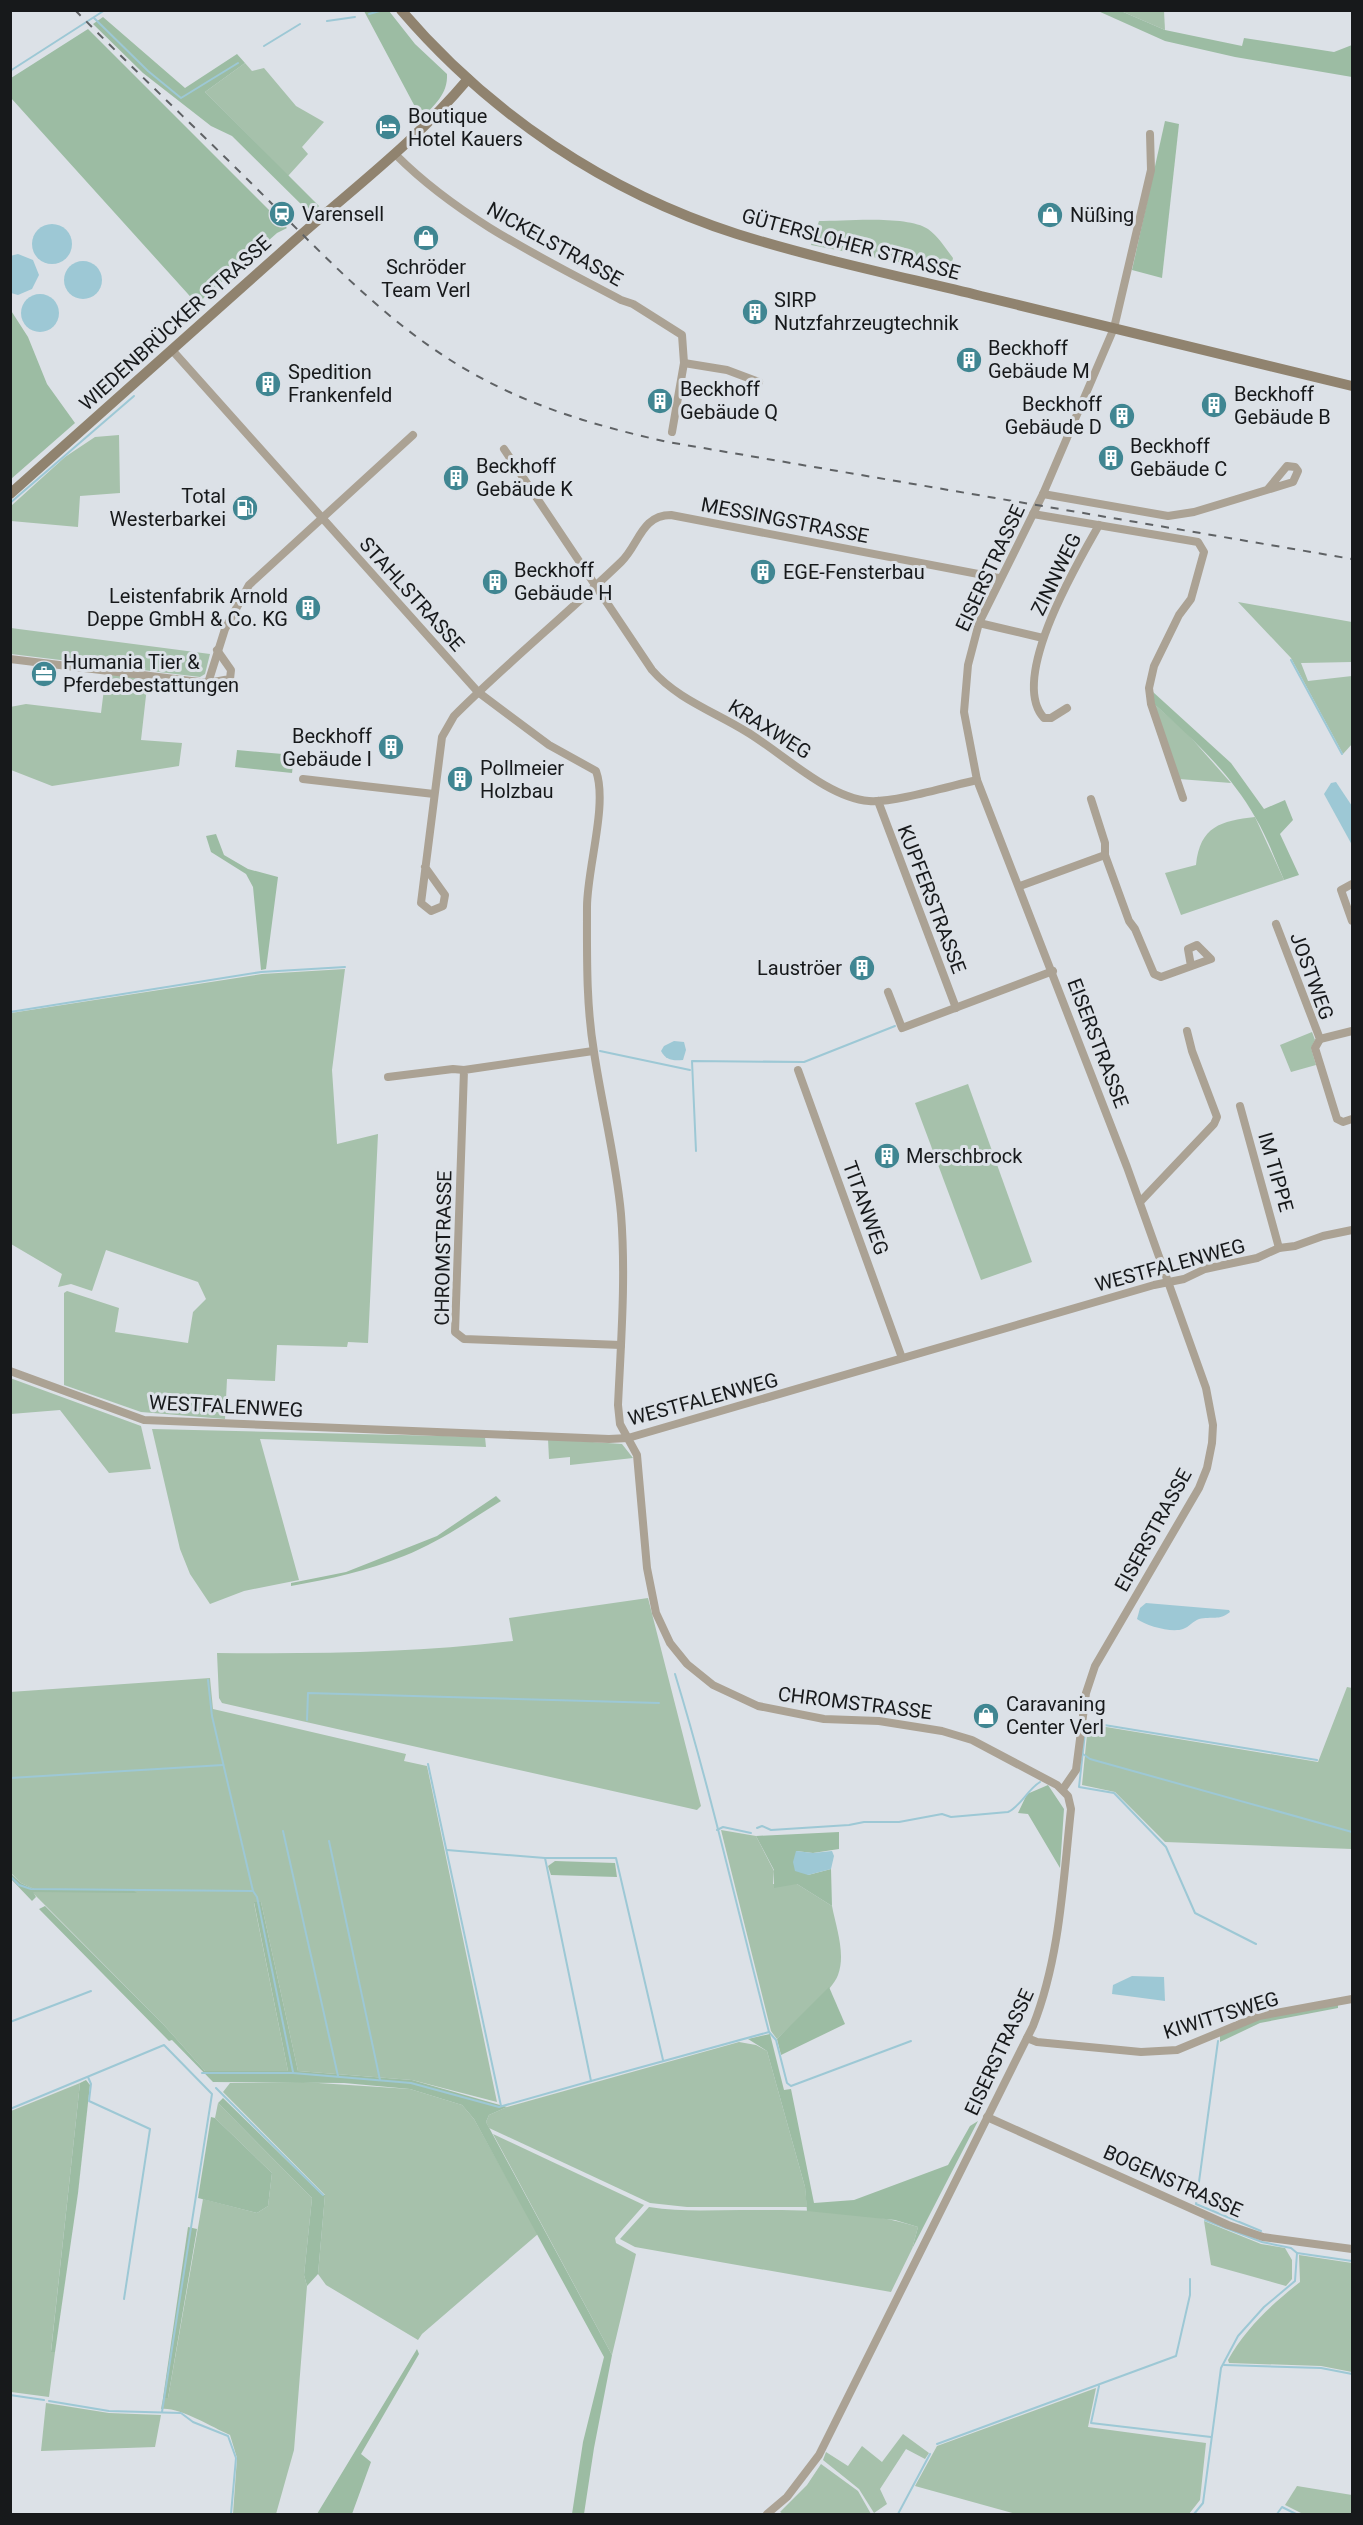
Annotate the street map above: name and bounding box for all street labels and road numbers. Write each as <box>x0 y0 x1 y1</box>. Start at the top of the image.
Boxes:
street label: NICKELSTRASSE <box>483 197 627 291</box>
street label: GÜTERSLOHER STRASSE <box>739 203 963 285</box>
street label: WIEDENBRÜCKER STRASSE <box>74 231 276 415</box>
street label: MESSINGSTRASSE <box>699 492 871 548</box>
street label: EISERSTRASSE <box>950 501 1030 635</box>
street label: ZINNWEG <box>1026 529 1086 619</box>
street label: STAHLSTRASSE <box>354 532 470 656</box>
street label: KRAXWEG <box>724 694 816 764</box>
street label: KUPFERSTRASSE <box>893 821 971 977</box>
street label: JOSTWEG <box>1285 929 1339 1023</box>
street label: EISERSTRASSE <box>1062 975 1134 1111</box>
street label: IM TIPPE <box>1253 1130 1299 1214</box>
street label: TITANWEG <box>838 1158 894 1258</box>
street label: CHROMSTRASSE <box>430 1170 456 1326</box>
street label: WESTFALENWEG <box>1092 1233 1248 1297</box>
street label: WESTFALENWEG <box>625 1367 781 1431</box>
street label: WESTFALENWEG <box>148 1390 304 1422</box>
street label: EISERSTRASSE <box>1109 1464 1197 1596</box>
street label: CHROMSTRASSE <box>777 1682 933 1724</box>
street label: EISERSTRASSE <box>959 1985 1039 2119</box>
street label: KIWITTSWEG <box>1160 1986 1282 2044</box>
street label: BOGENSTRASSE <box>1100 2140 1246 2222</box>

